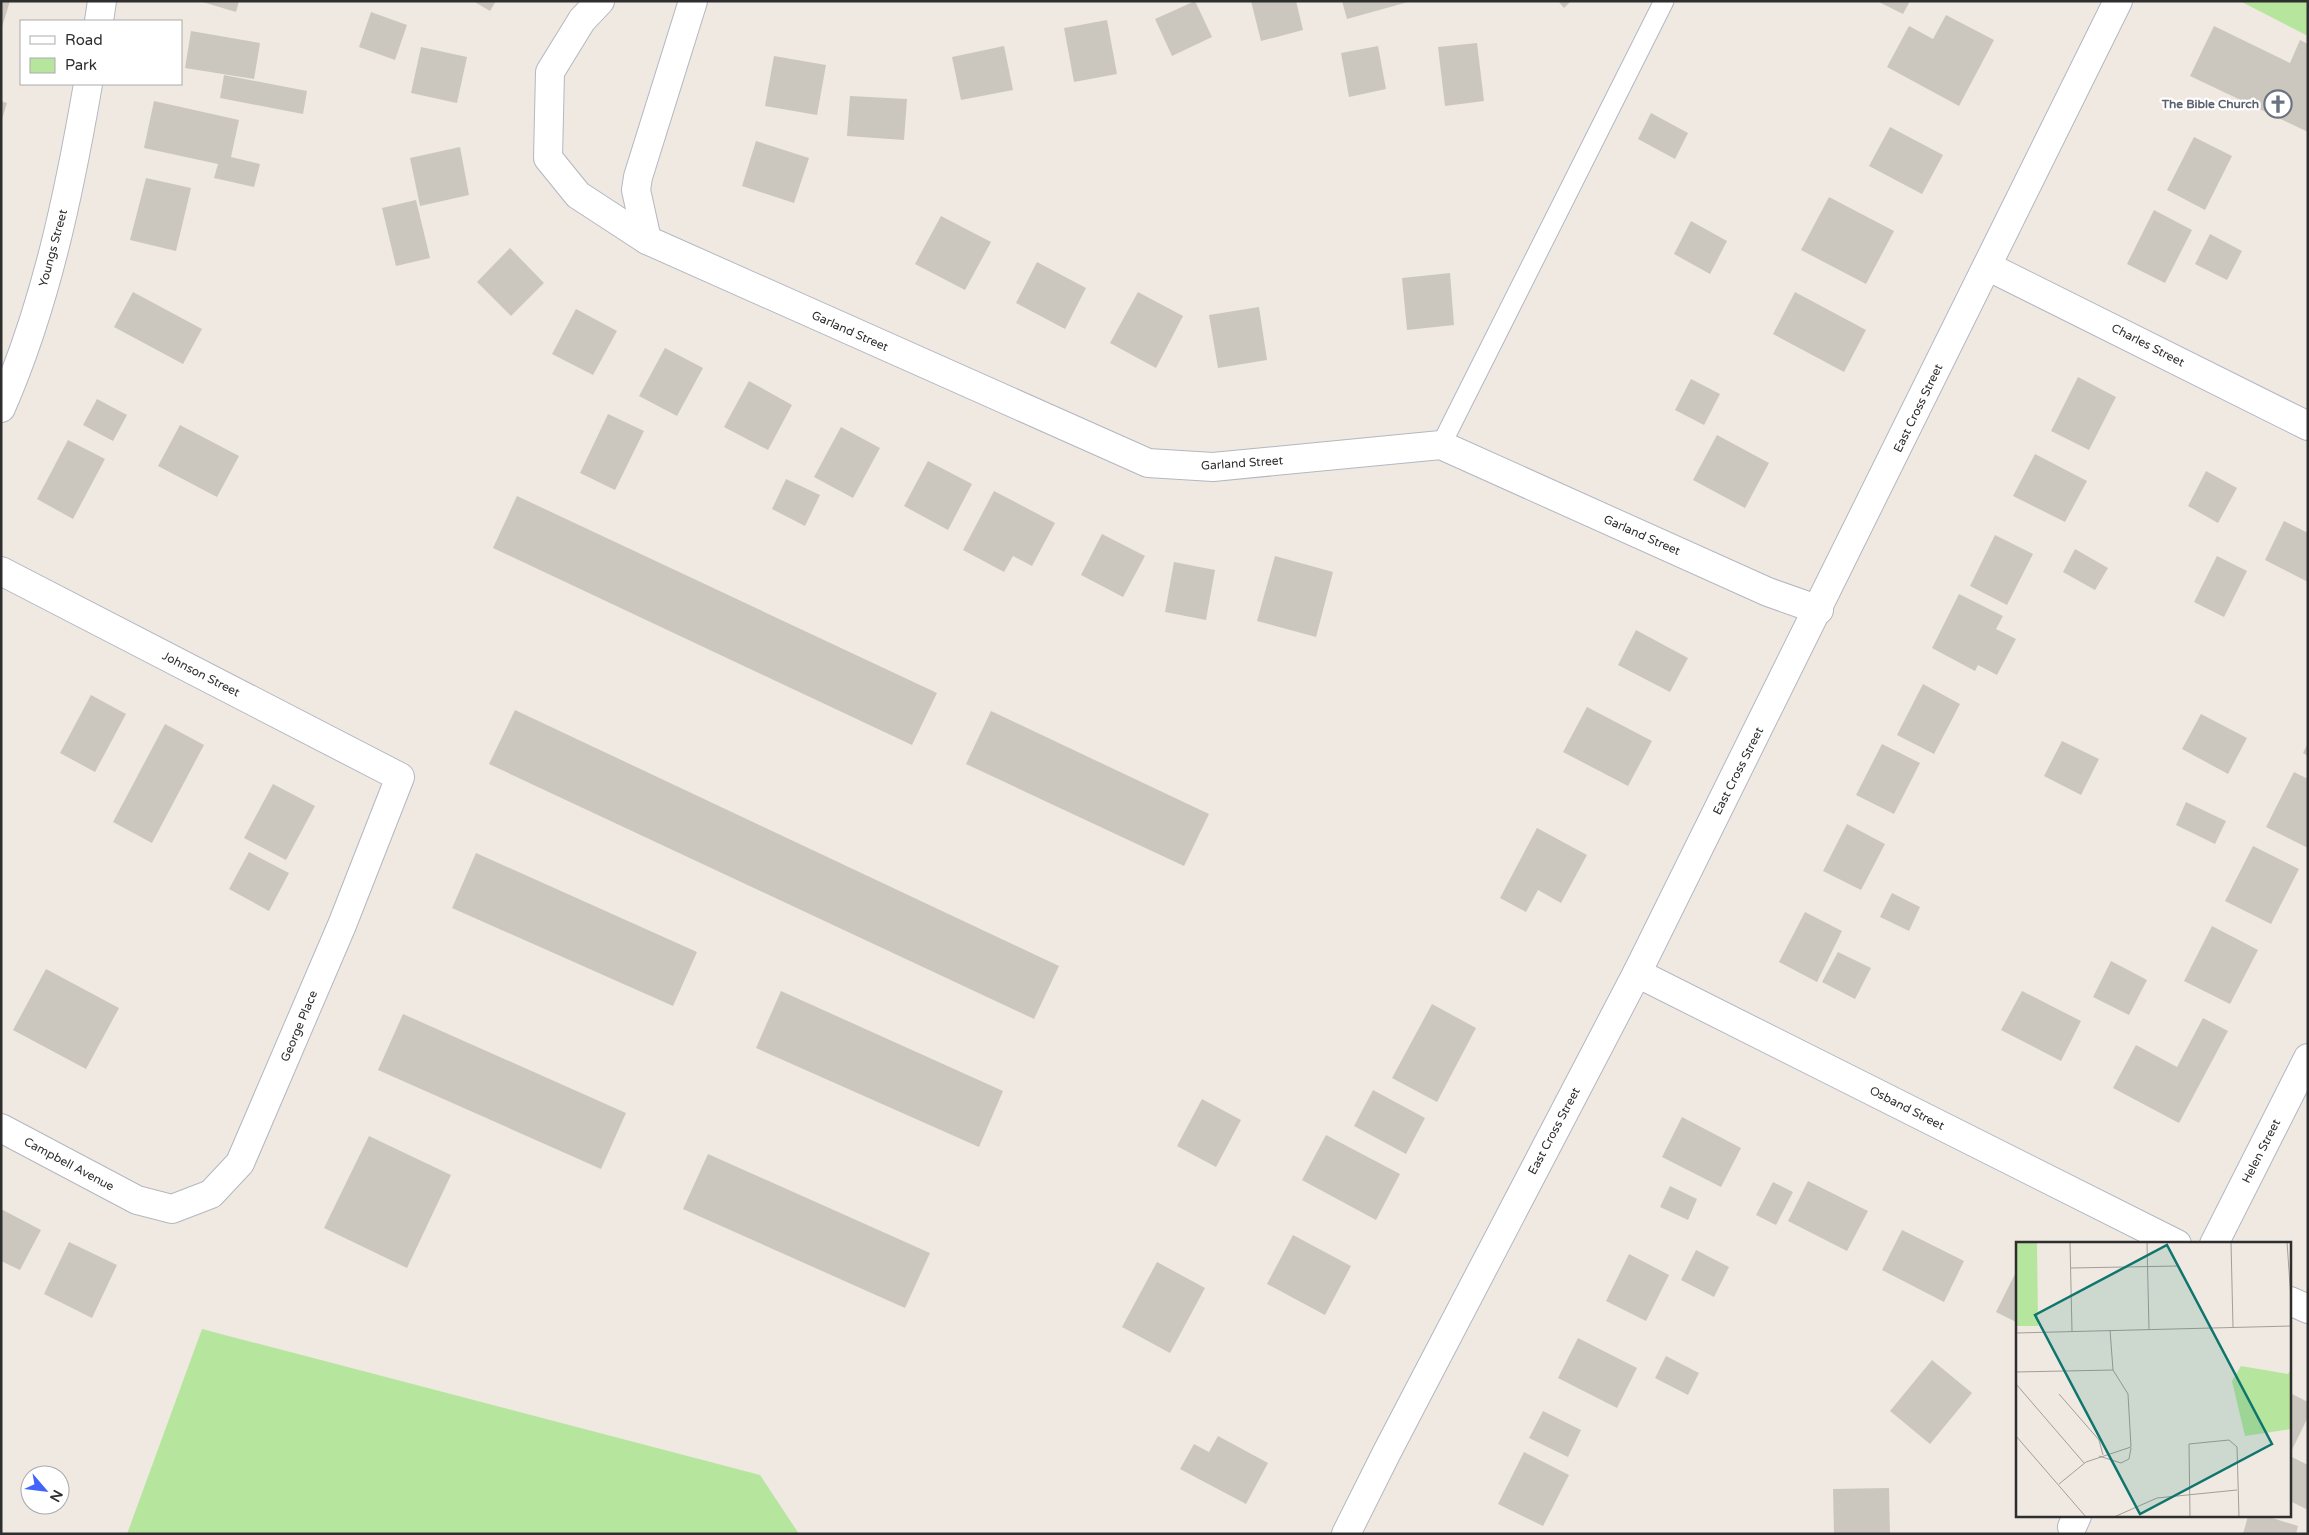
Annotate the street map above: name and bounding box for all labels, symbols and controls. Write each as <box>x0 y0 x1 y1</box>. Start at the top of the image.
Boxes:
legend <box>20 20 182 85</box>
text: Road <box>65 31 103 49</box>
text: Park <box>65 56 97 74</box>
church icon: The Bible Church <box>2263 89 2293 119</box>
place label: The Bible Church <box>2161 97 2259 111</box>
street label: Youngs Street <box>36 207 70 288</box>
street label: Garland Street <box>809 308 891 354</box>
street label: Charles Street <box>2109 321 2187 370</box>
street label: East Cross Street <box>1891 361 1946 454</box>
street label: Garland Street <box>1200 453 1284 473</box>
street label: Garland Street <box>1601 512 1683 558</box>
street label: Johnson Street <box>160 648 243 700</box>
street label: East Cross Street <box>1710 724 1766 817</box>
street label: George Place <box>278 988 320 1064</box>
street label: Osband Street <box>1867 1083 1947 1133</box>
street label: East Cross Street <box>1525 1085 1583 1177</box>
street label: Helen Street <box>2239 1116 2283 1185</box>
street label: Campbell Avenue <box>22 1134 117 1194</box>
inset map <box>2016 1242 2292 1518</box>
north arrow <box>20 1465 70 1515</box>
text: N <box>46 1487 66 1505</box>

